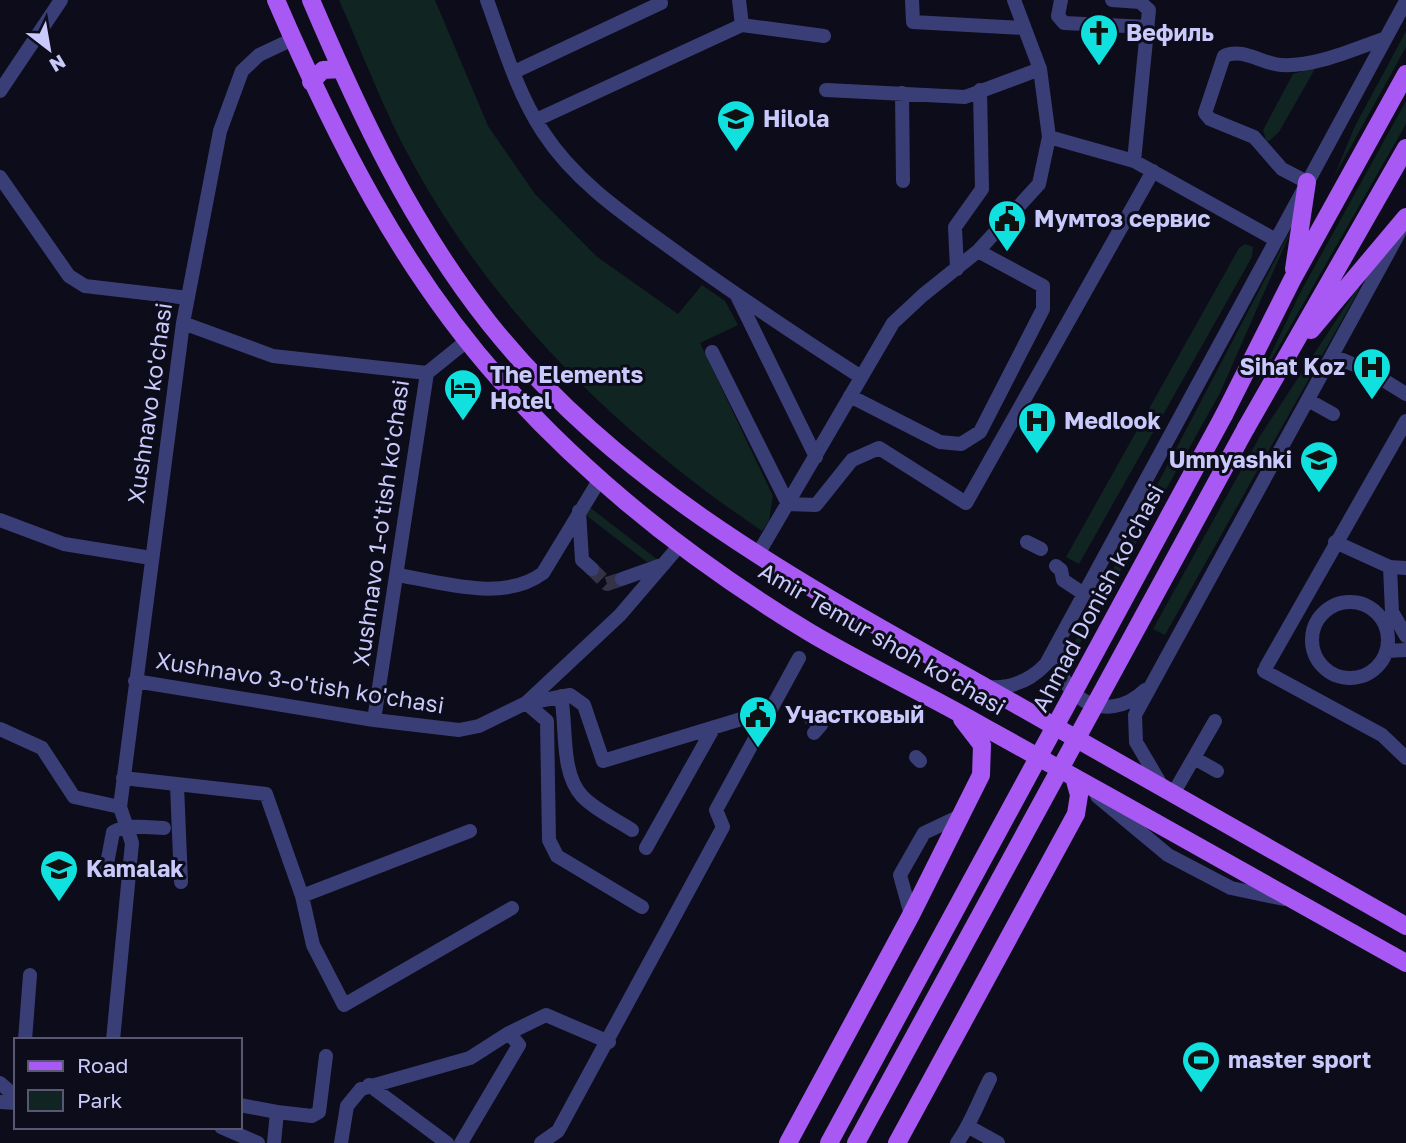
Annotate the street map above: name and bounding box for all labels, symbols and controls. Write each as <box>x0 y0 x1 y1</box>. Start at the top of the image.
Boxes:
church icon: Вефиль <box>1078 12 1120 67</box>
north arrow <box>14 14 84 84</box>
place label: Вефиль <box>1126 18 1214 46</box>
text: N <box>46 50 70 78</box>
school or university icon: Hilola <box>715 98 757 153</box>
place label: Hilola <box>763 104 829 132</box>
public building icon: Мумтоз сервис <box>986 198 1028 253</box>
place label: Мумтоз сервис <box>1034 204 1210 232</box>
street label: Xushnavo ko'chasi <box>121 301 177 505</box>
hospital icon: Sihat Koz <box>1351 346 1393 401</box>
place label: Sihat Koz <box>1239 352 1345 380</box>
place label: The Elements Hotel <box>490 360 644 414</box>
hotel icon: The Elements Hotel <box>442 367 484 422</box>
street label: Xushnavo 1-o'tish ko'chasi <box>346 378 414 668</box>
hospital icon: Medlook <box>1016 400 1058 455</box>
place label: Medlook <box>1064 406 1161 434</box>
school or university icon: Umnyashki <box>1298 439 1340 494</box>
place label: Umnyashki <box>1169 445 1292 473</box>
street label: Ahmad Donish ko'chasi <box>1025 479 1169 716</box>
street label: Amir Temur shoh ko'chasi <box>754 556 1011 720</box>
street label: Xushnavo 3-o'tish ko'chasi <box>154 645 446 719</box>
public building icon: Участковый <box>737 694 779 749</box>
place label: Участковый <box>785 700 924 728</box>
school or university icon: Kamalak <box>38 848 80 903</box>
place label: Kamalak <box>86 854 184 882</box>
legend <box>14 1038 242 1129</box>
sports icon: master sport <box>1180 1039 1222 1094</box>
place label: master sport <box>1228 1045 1371 1073</box>
text: Road <box>77 1052 128 1078</box>
text: Park <box>77 1087 123 1113</box>

